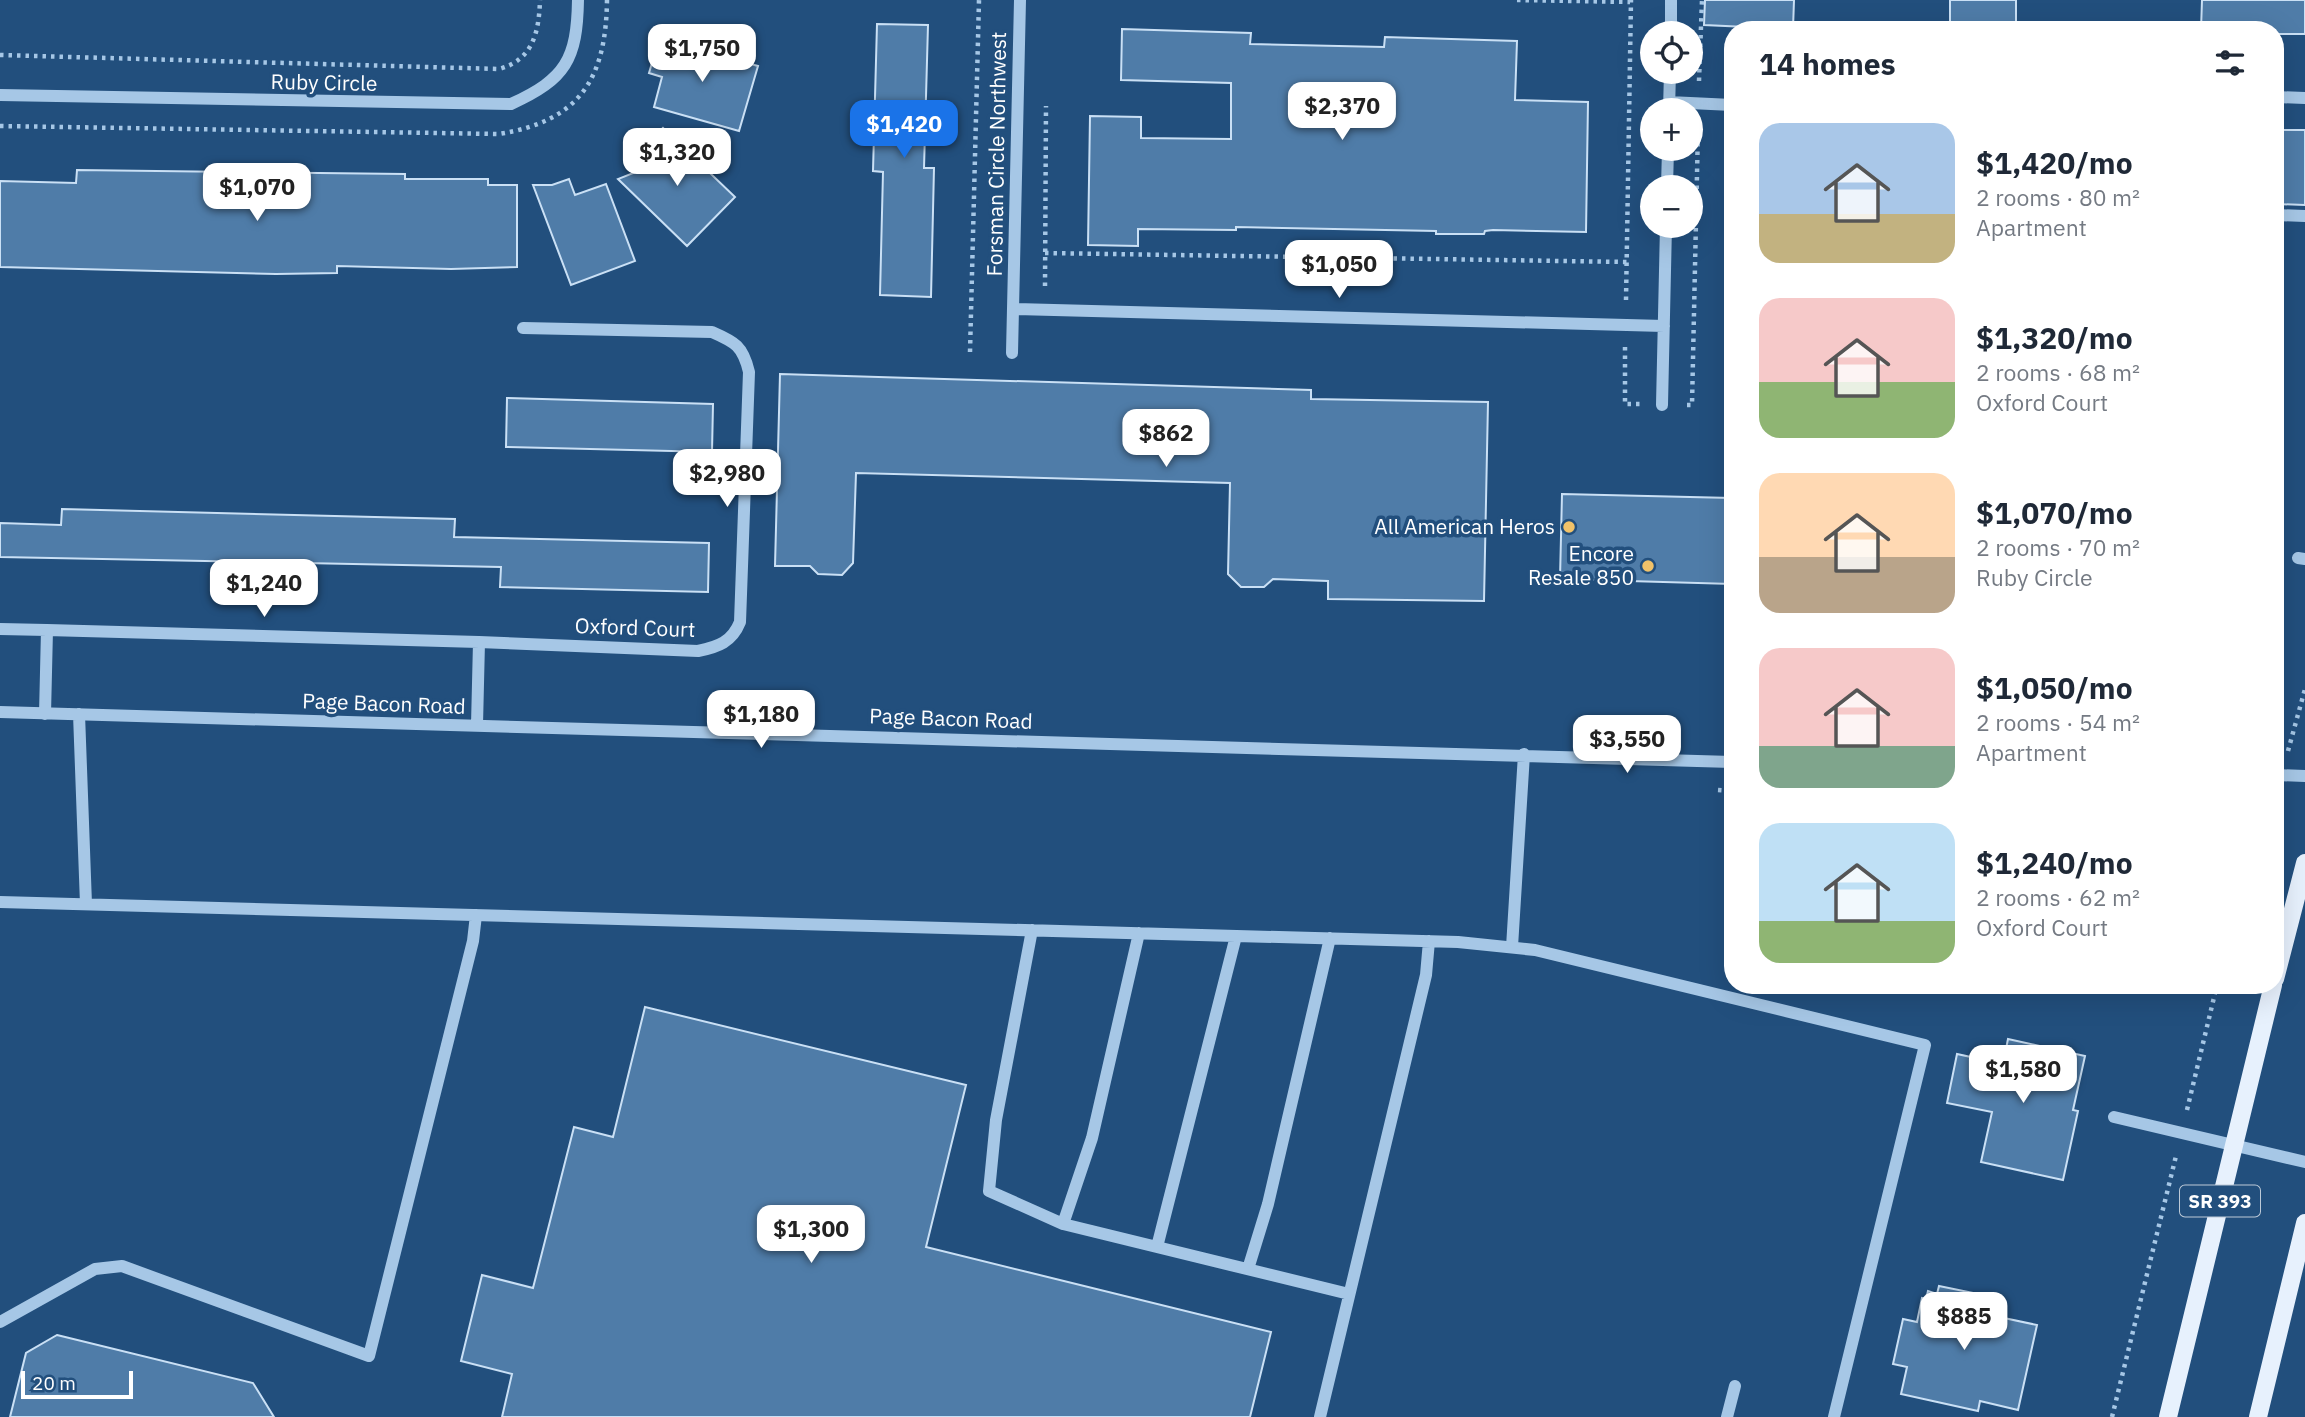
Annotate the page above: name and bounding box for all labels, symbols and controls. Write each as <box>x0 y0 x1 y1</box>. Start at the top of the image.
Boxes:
map controls <box>1640 21 1703 238</box>
button: locate <box>1640 21 1703 84</box>
pin: $1,750 <box>645 24 759 84</box>
street label: Forsman Circle Northwest <box>980 31 1012 277</box>
text: $1,750 <box>664 32 740 62</box>
text: 14 homes <box>1759 44 1896 83</box>
icon: filters <box>2211 44 2249 82</box>
street label: Ruby Circle <box>270 67 378 97</box>
pin: $2,370 <box>1285 82 1399 142</box>
text: $2,370 <box>1304 90 1380 120</box>
button: + <box>1640 98 1703 161</box>
pin: $1,420 <box>847 100 961 160</box>
text: $1,420 <box>866 108 942 138</box>
pin: $1,320 <box>620 128 734 188</box>
text: $1,320 <box>639 136 715 166</box>
text: $1,420/mo <box>1976 143 2133 182</box>
icon: home <box>1815 151 1899 235</box>
pin: $1,070 <box>200 164 314 223</box>
text: $1,070 <box>219 171 295 201</box>
button: − <box>1640 175 1703 238</box>
text: 2 rooms · 80 m² <box>1976 182 2140 212</box>
text: Apartment <box>1976 212 2087 242</box>
pin: $1,050 <box>1282 240 1396 300</box>
text: $1,050 <box>1301 248 1377 278</box>
text: $1,320/mo <box>1976 318 2133 357</box>
icon: home <box>1815 326 1899 410</box>
text: 2 rooms · 68 m² <box>1976 357 2140 387</box>
text: Oxford Court <box>1976 387 2108 417</box>
pin: $862 <box>1125 410 1207 469</box>
text: $862 <box>1138 417 1194 447</box>
pin: $2,980 <box>670 449 784 509</box>
text: $2,980 <box>689 457 765 487</box>
text: $1,070/mo <box>1976 493 2133 532</box>
icon: home <box>1815 501 1899 585</box>
place label: All American Heros <box>1374 512 1555 540</box>
marker: All American Heros <box>1561 519 1577 535</box>
text: 2 rooms · 70 m² <box>1976 532 2140 562</box>
place label: Encore Resale 850 <box>1528 539 1634 591</box>
marker: Encore Resale 850 <box>1640 558 1656 574</box>
pin: $1,240 <box>207 560 321 619</box>
text: Ruby Circle <box>1976 562 2093 592</box>
text: $1,240 <box>226 567 302 597</box>
street label: Oxford Court <box>574 611 696 643</box>
text: $1,050/mo <box>1976 668 2133 707</box>
icon: home <box>1815 676 1899 760</box>
street label: Page Bacon Road <box>302 686 466 720</box>
pin: $1,180 <box>704 690 818 750</box>
text: $1,180 <box>723 698 799 728</box>
street label: Page Bacon Road <box>869 701 1033 735</box>
text: 2 rooms · 54 m² <box>1976 707 2140 737</box>
pin: $3,550 <box>1570 716 1684 775</box>
text: $3,550 <box>1589 723 1665 753</box>
text: Apartment <box>1976 737 2087 767</box>
text: $1,240/mo <box>1976 843 2133 882</box>
icon: home <box>1815 851 1899 935</box>
text: 2 rooms · 62 m² <box>1976 882 2140 912</box>
text: Oxford Court <box>1976 912 2108 942</box>
pin: $1,580 <box>1966 1046 2080 1105</box>
text: $1,580 <box>1985 1053 2061 1083</box>
road number: SR 393 <box>2180 1186 2260 1217</box>
pin: $1,300 <box>754 1206 868 1265</box>
text: $1,300 <box>773 1213 849 1243</box>
pin: $885 <box>1923 1292 2005 1352</box>
text: $885 <box>1936 1300 1992 1330</box>
scale bar <box>21 1368 133 1400</box>
text: 20 m <box>32 1371 76 1395</box>

